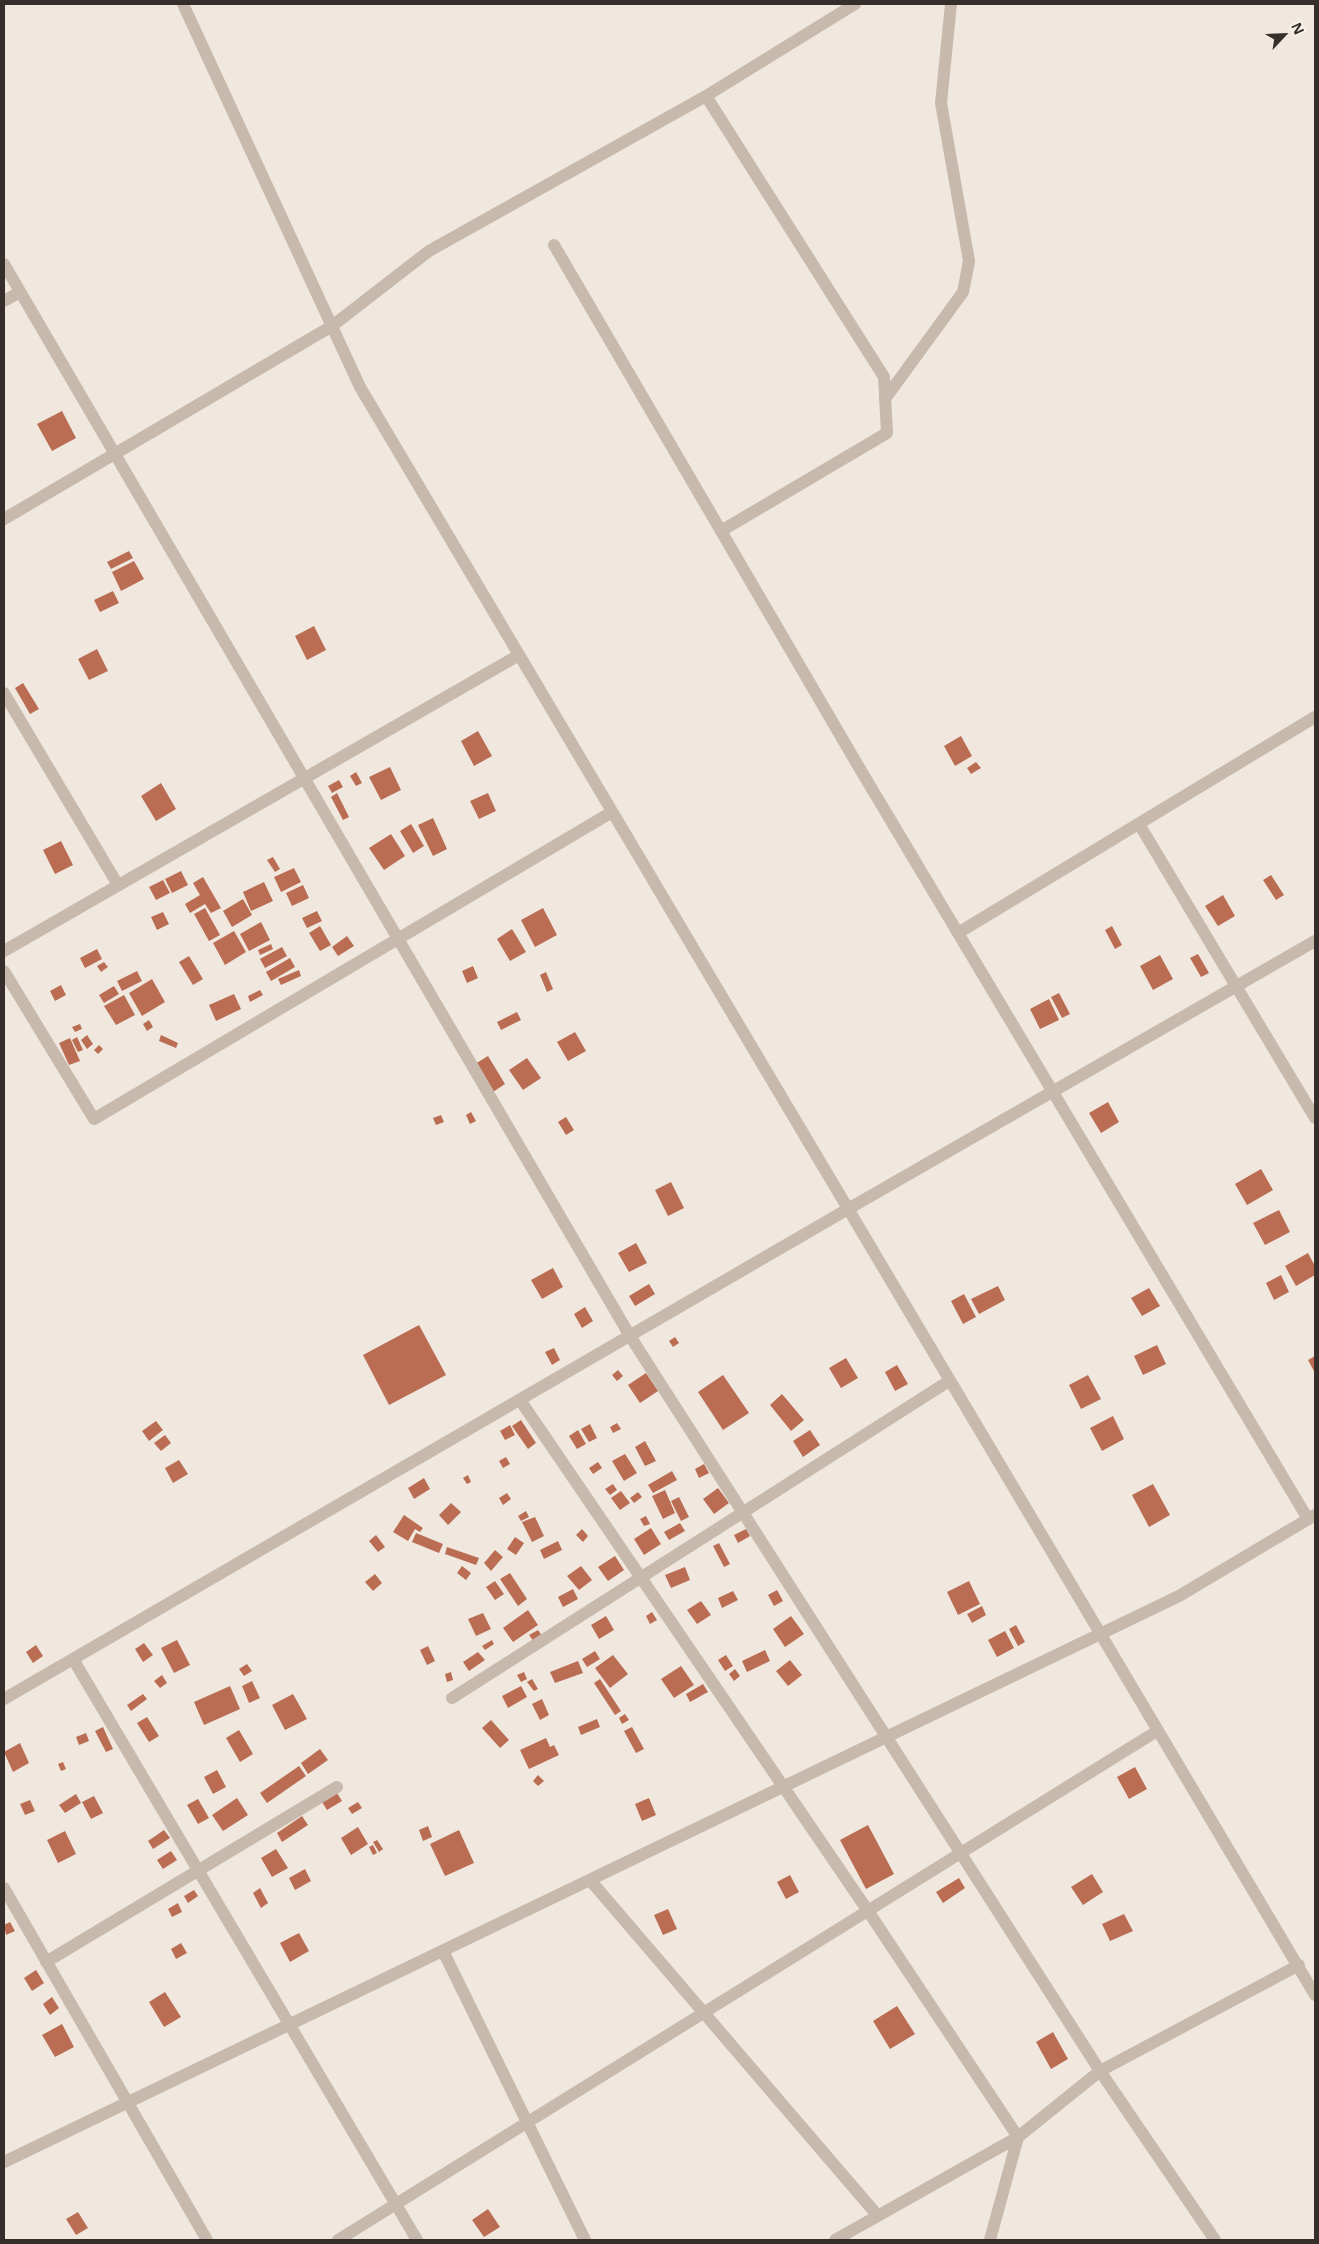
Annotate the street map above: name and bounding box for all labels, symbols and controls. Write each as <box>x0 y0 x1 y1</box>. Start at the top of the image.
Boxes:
north arrow <box>1259 10 1309 60</box>
text: N <box>1287 19 1309 38</box>

